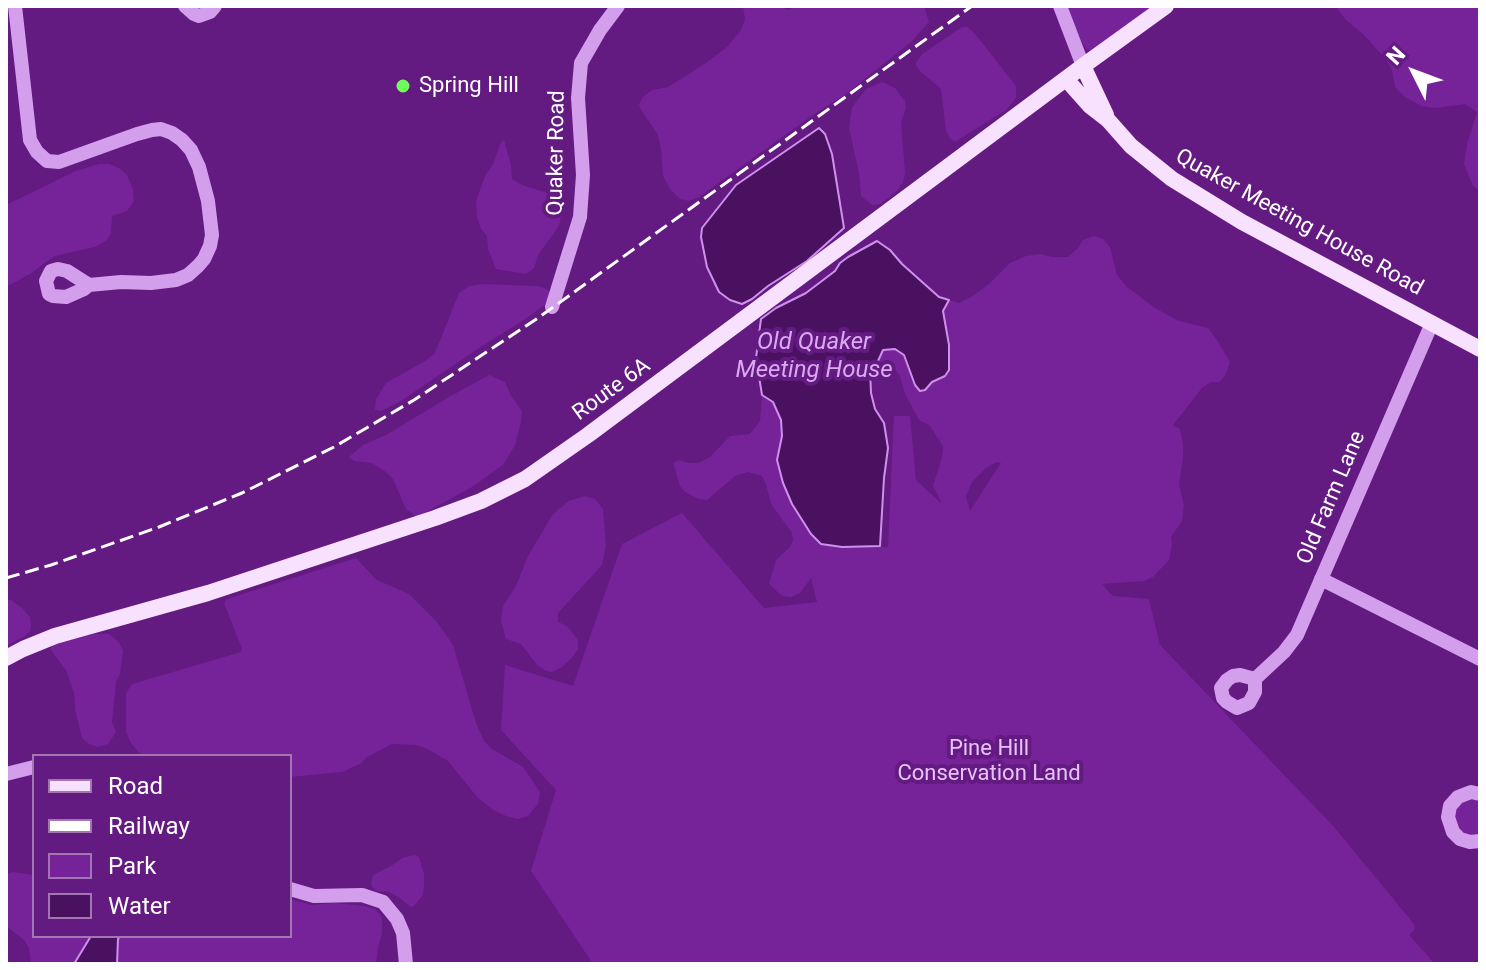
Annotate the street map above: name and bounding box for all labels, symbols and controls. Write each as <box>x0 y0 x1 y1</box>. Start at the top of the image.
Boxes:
north arrow <box>1374 32 1454 112</box>
text: N <box>1381 41 1410 70</box>
place label: Spring Hill <box>419 73 519 99</box>
marker: Spring Hill <box>394 77 412 95</box>
street label: Quaker Road <box>543 90 571 216</box>
street label: Quaker Meeting House Road <box>1171 144 1427 302</box>
water label: Old Quaker Meeting House <box>735 329 893 385</box>
street label: Route 6A <box>568 353 656 427</box>
street label: Old Farm Lane <box>1292 428 1372 568</box>
park label: Pine Hill Conservation Land <box>897 736 1081 788</box>
legend <box>32 754 292 938</box>
text: Road <box>108 772 163 800</box>
text: Railway <box>108 812 190 840</box>
text: Park <box>108 852 156 880</box>
text: Water <box>108 892 171 920</box>

